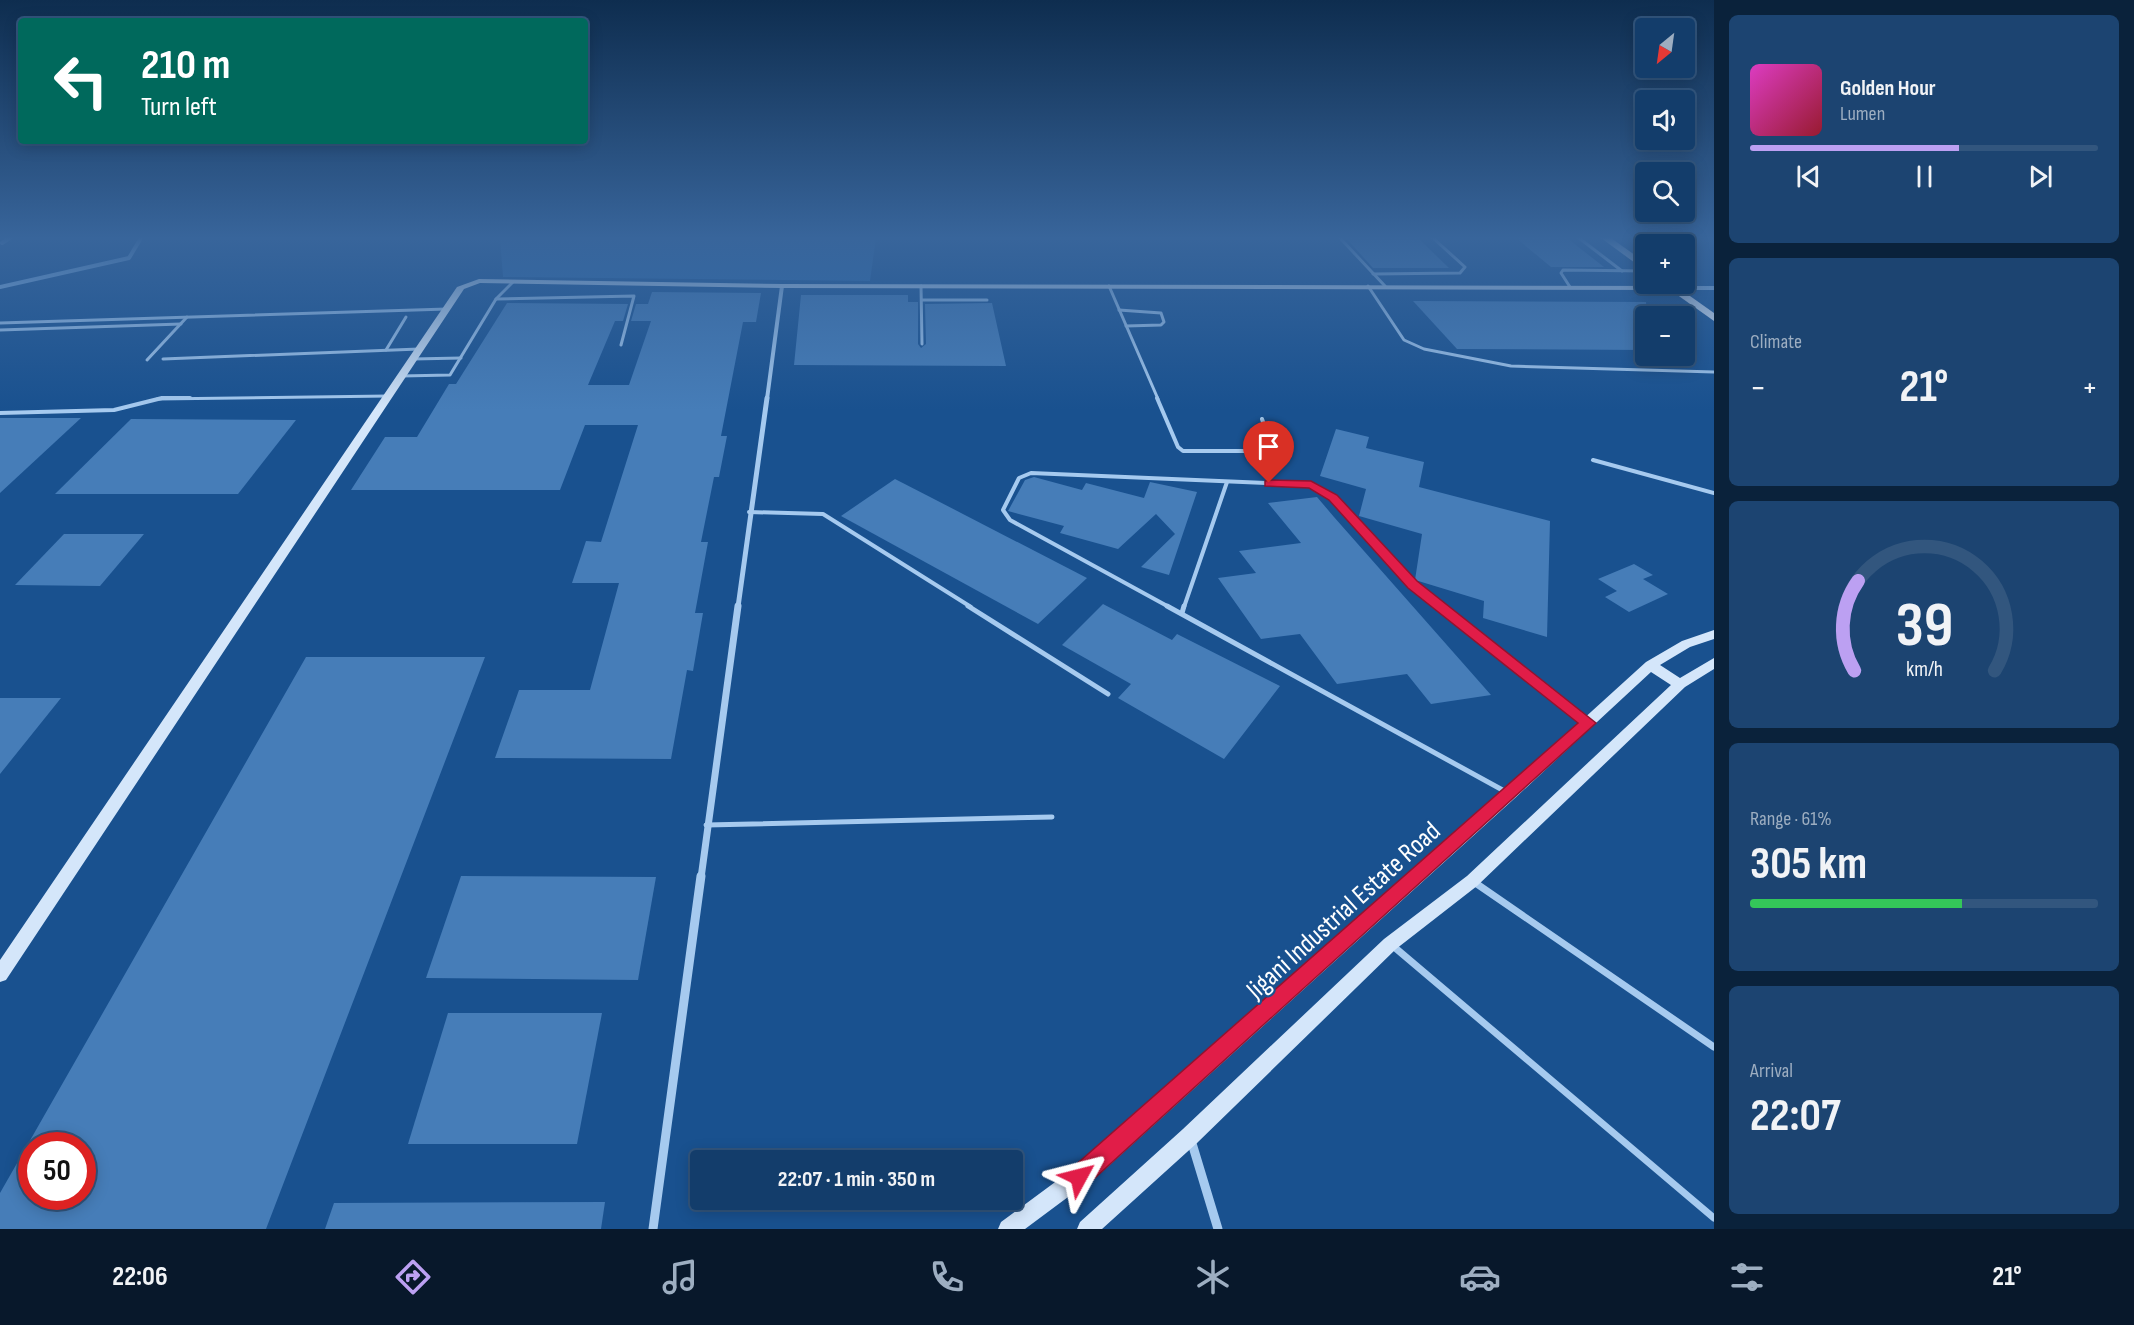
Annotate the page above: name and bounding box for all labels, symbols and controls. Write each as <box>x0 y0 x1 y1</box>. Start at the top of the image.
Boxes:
north arrow <box>1635 18 1695 78</box>
map controls <box>1635 18 1695 366</box>
text: 210 m <box>141 40 230 91</box>
icon: left <box>42 42 120 120</box>
text: Golden Hour <box>1840 75 1936 102</box>
button: sound <box>1635 90 1695 150</box>
text: Turn left <box>141 91 217 123</box>
text: Lumen <box>1840 102 1885 126</box>
icon: previous <box>1792 160 1825 193</box>
icon: pause <box>1908 160 1941 193</box>
icon: next <box>2024 160 2057 193</box>
button: search <box>1635 162 1695 222</box>
button: + <box>1635 234 1695 294</box>
button: − <box>1635 306 1695 366</box>
text: Climate <box>1750 330 1802 354</box>
text: 21° <box>1900 360 1948 415</box>
text: − <box>1750 368 1766 408</box>
text: + <box>2082 368 2098 408</box>
pin <box>1243 421 1294 483</box>
icon: arrive <box>1252 430 1285 463</box>
text: 39 <box>1895 590 1953 665</box>
text: km/h <box>1905 658 1943 683</box>
text: Range · 61% <box>1750 807 1832 831</box>
street label: Jigani Industrial Estate Road <box>1239 815 1447 1007</box>
text: 305 km <box>1750 837 1867 892</box>
text: Arrival <box>1750 1059 1793 1083</box>
text: 22:07 <box>1750 1089 1841 1144</box>
speed limit sign: 50 <box>18 1132 96 1210</box>
position arrow <box>1047 1145 1111 1209</box>
text: 22:07 · 1 min · 350 m <box>778 1166 935 1193</box>
icon: directions <box>392 1256 434 1298</box>
icon: music <box>659 1256 701 1298</box>
icon: phone <box>926 1256 968 1298</box>
icon: climate <box>1192 1256 1234 1298</box>
icon: car <box>1459 1256 1501 1298</box>
icon: filters <box>1726 1256 1768 1298</box>
text: 22:06 <box>112 1261 168 1293</box>
text: 21° <box>1992 1261 2022 1293</box>

